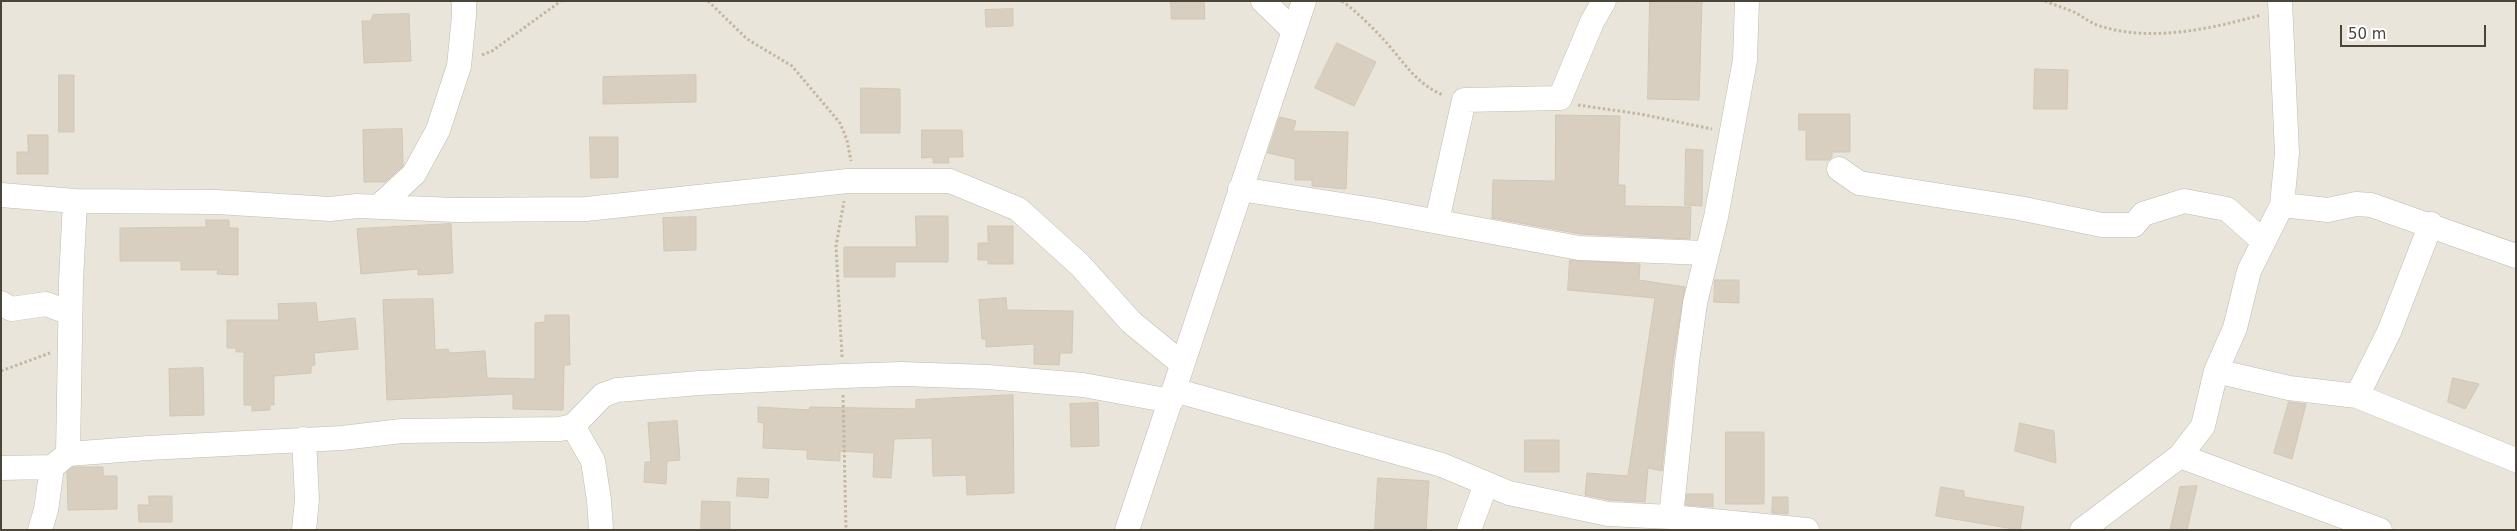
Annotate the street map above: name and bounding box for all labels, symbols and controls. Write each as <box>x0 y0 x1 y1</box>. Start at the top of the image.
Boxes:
scale bar <box>2342 15 2488 47</box>
text: 50 m <box>2348 25 2386 43</box>

